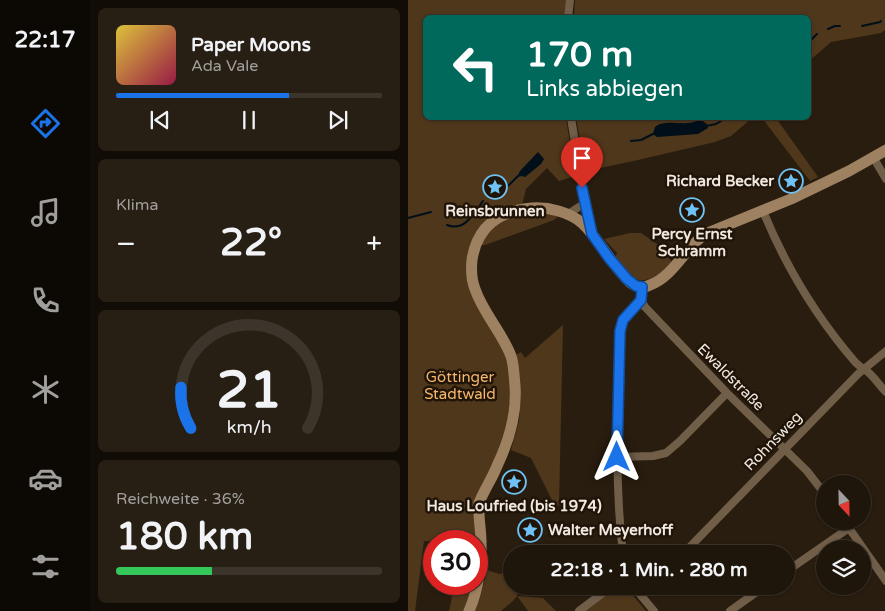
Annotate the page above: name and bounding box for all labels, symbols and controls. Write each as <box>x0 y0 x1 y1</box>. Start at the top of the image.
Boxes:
text: 22:17 <box>15 27 75 53</box>
text: Paper Moons <box>191 34 311 56</box>
text: 170 m <box>526 34 633 76</box>
icon: left <box>443 35 508 100</box>
text: Ada Vale <box>191 56 258 76</box>
text: Links abbiegen <box>526 76 684 102</box>
icon: directions <box>28 106 63 141</box>
icon: previous <box>146 106 174 134</box>
icon: pause <box>235 106 263 134</box>
icon: next <box>324 106 352 134</box>
pin <box>561 137 603 188</box>
icon: arrive <box>568 144 596 172</box>
place icon: Richard Becker <box>778 168 804 194</box>
place label: Richard Becker <box>666 172 774 190</box>
place icon: Reinsbrunnen <box>482 174 508 200</box>
icon: music <box>28 195 63 230</box>
text: Klima <box>116 195 158 215</box>
place icon: Percy Ernst Schramm <box>679 197 705 223</box>
place label: Reinsbrunnen <box>445 202 545 220</box>
text: 22° <box>220 220 282 266</box>
place label: Percy Ernst Schramm <box>651 225 733 260</box>
text: − <box>116 227 136 261</box>
text: + <box>366 227 382 261</box>
icon: phone <box>28 283 63 318</box>
street label: Ewaldstraße <box>694 340 768 414</box>
text: 21 <box>216 359 282 422</box>
park label: Göttinger Stadtwald <box>424 368 496 403</box>
icon: climate <box>28 372 63 407</box>
street label: Rohnsweg <box>740 408 806 474</box>
text: km/h <box>227 417 271 438</box>
position arrow <box>590 430 642 482</box>
icon: car <box>28 461 63 496</box>
place icon: Haus Loufried (bis 1974) <box>501 469 527 495</box>
north arrow <box>816 475 870 530</box>
map controls <box>816 475 871 595</box>
text: Reichweite · 36% <box>116 489 245 509</box>
place label: Haus Loufried (bis 1974) <box>426 497 602 515</box>
text: 180 km <box>116 514 253 560</box>
place icon: Walter Meyerhoff <box>517 517 543 543</box>
place label: Walter Meyerhoff <box>548 521 674 540</box>
speed limit sign: 30 <box>423 530 488 595</box>
button: layers <box>816 540 871 595</box>
icon: filters <box>28 549 63 584</box>
text: 22:18 · 1 Min. · 280 m <box>551 559 747 581</box>

